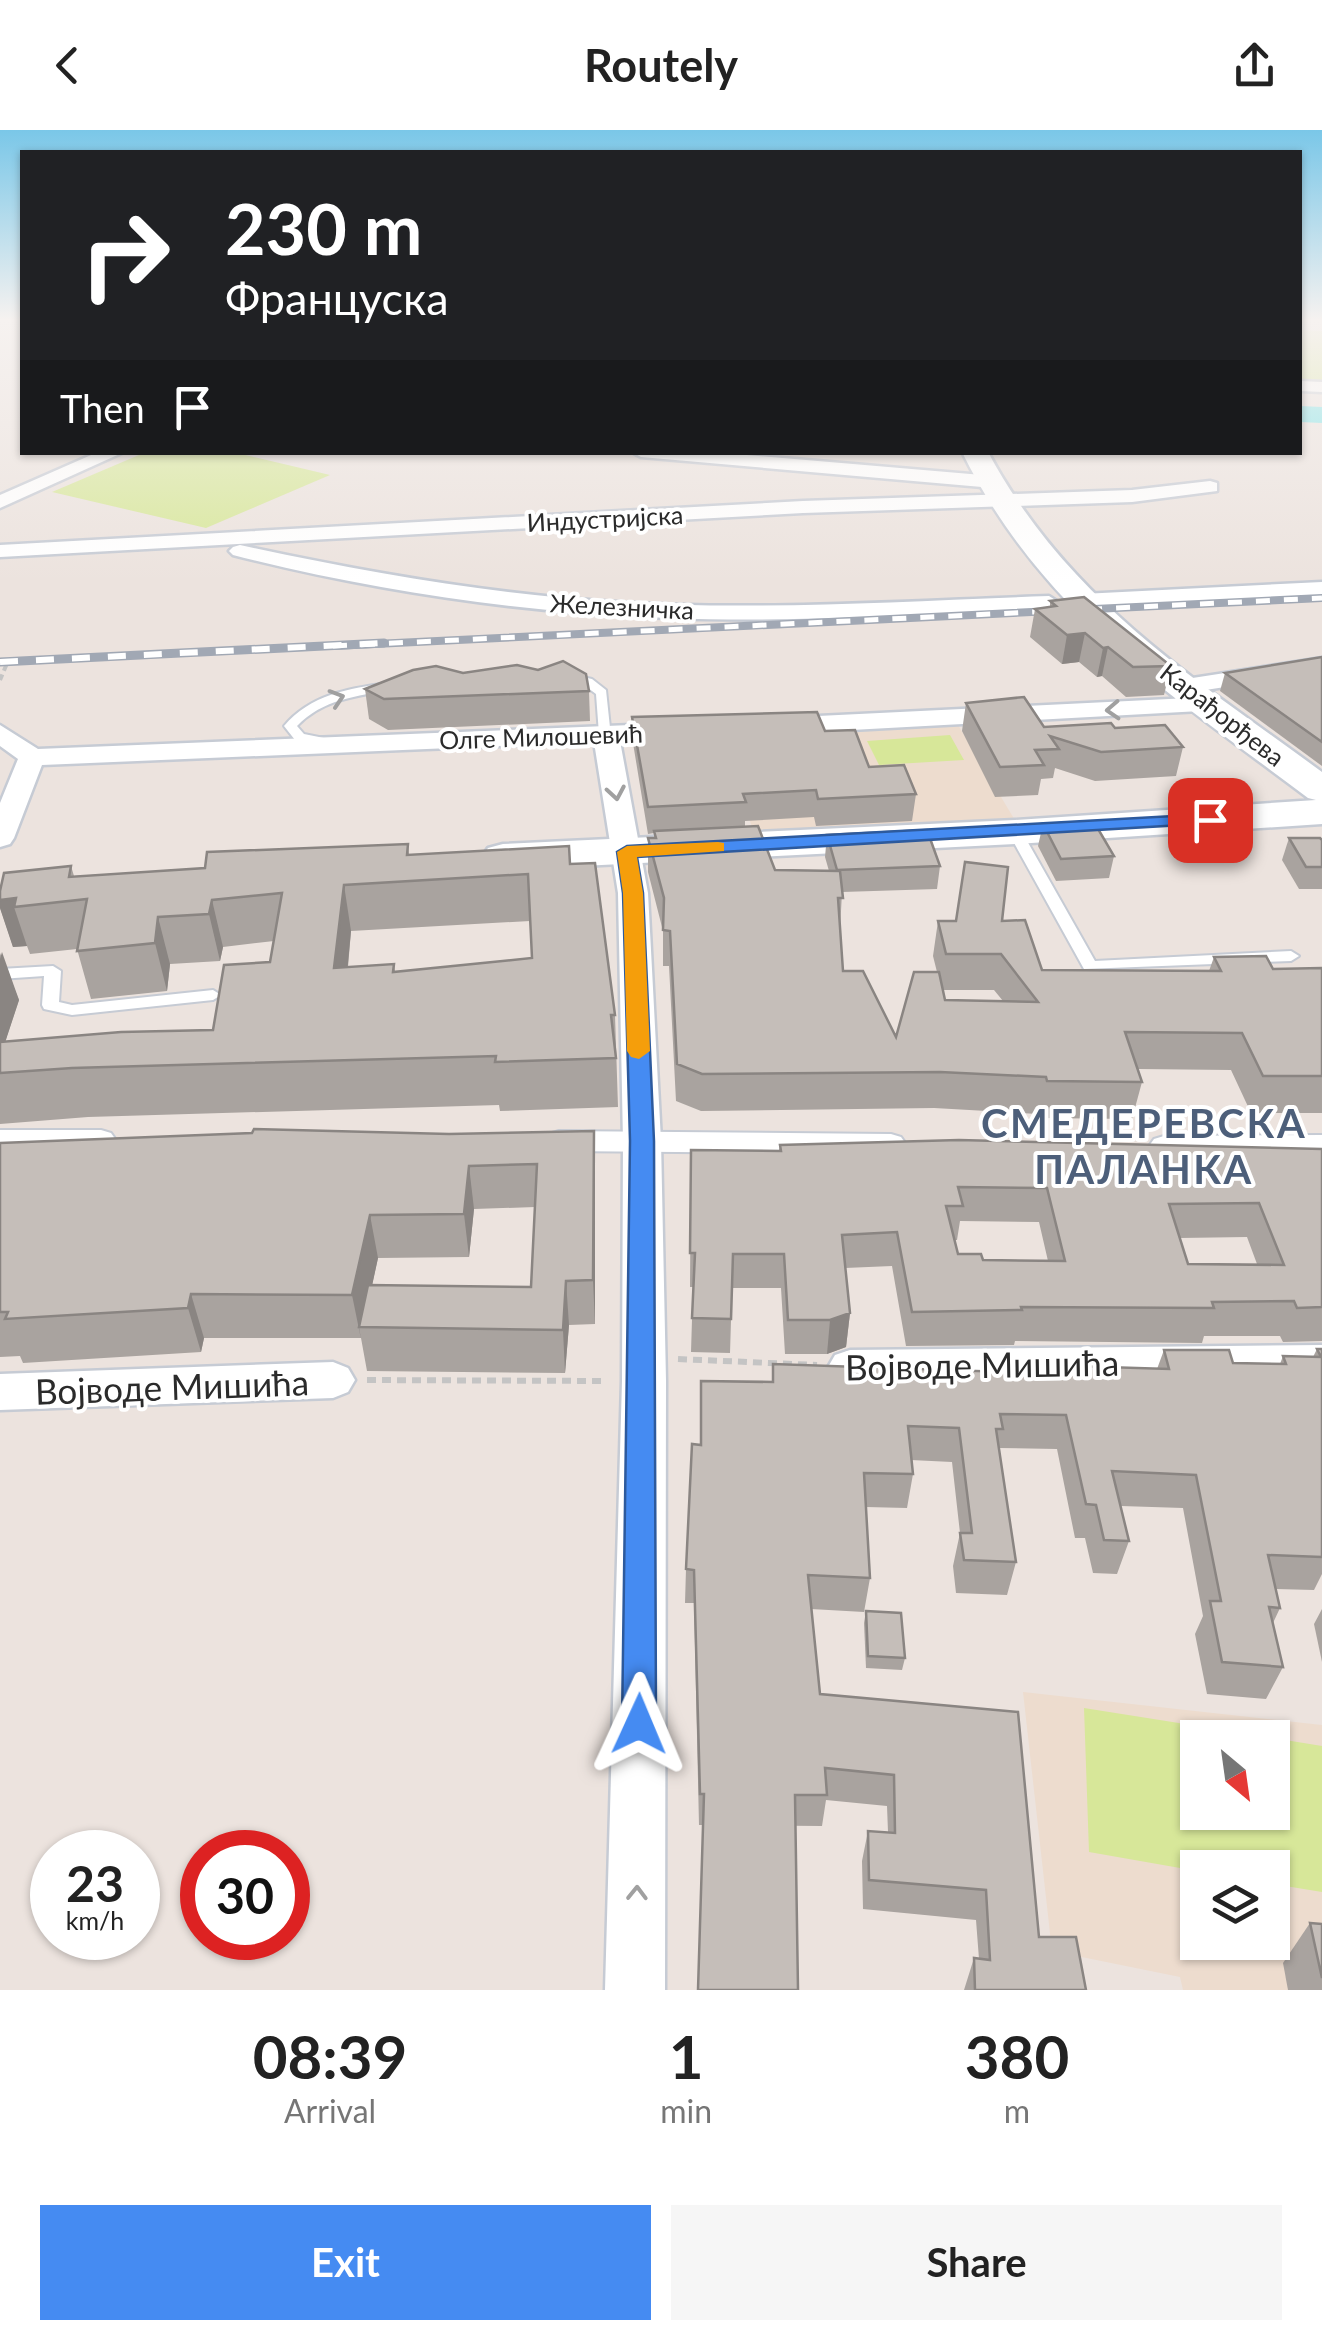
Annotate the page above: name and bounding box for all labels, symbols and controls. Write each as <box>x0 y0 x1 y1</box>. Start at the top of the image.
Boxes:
icon: back <box>40 38 95 93</box>
text: Routely <box>584 38 738 92</box>
icon: share <box>1227 38 1282 93</box>
text: 230 m <box>225 186 422 270</box>
icon: right <box>60 190 190 320</box>
text: Француска <box>225 271 449 325</box>
icon: arrive <box>165 380 220 435</box>
text: Then <box>60 385 145 431</box>
street label: Индустријска <box>526 499 684 537</box>
street label: Железничка <box>549 587 695 625</box>
street label: Карађорђева <box>1155 656 1291 772</box>
one-way arrow <box>328 689 345 709</box>
one-way arrow <box>1104 699 1120 720</box>
street label: Олге Милошевић <box>439 717 643 755</box>
pin <box>1168 778 1253 863</box>
one-way arrow <box>605 785 626 801</box>
icon: arrive <box>1183 793 1238 848</box>
district label: СМЕДЕРЕВСКА ПАЛАНКА <box>981 1099 1307 1193</box>
street label: Војводе Мишића <box>845 1341 1119 1387</box>
street label: Војводе Мишића <box>34 1360 310 1412</box>
position arrow <box>587 1672 691 1776</box>
north arrow <box>1180 1720 1290 1830</box>
map controls <box>1180 1720 1290 1960</box>
speed limit sign: 30 <box>180 1830 310 1960</box>
button: layers <box>1180 1850 1290 1960</box>
text: 23 <box>66 1853 124 1913</box>
one-way arrow <box>626 1884 647 1900</box>
text: km/h <box>66 1905 124 1935</box>
text: 08:39 <box>253 2020 407 2092</box>
text: 1 <box>669 2020 704 2092</box>
text: 380 <box>965 2020 1069 2092</box>
text: Arrival <box>284 2091 376 2130</box>
text: min <box>660 2091 712 2130</box>
text: m <box>1004 2091 1030 2130</box>
button: Exit <box>40 2205 651 2320</box>
button: Share <box>671 2205 1282 2320</box>

